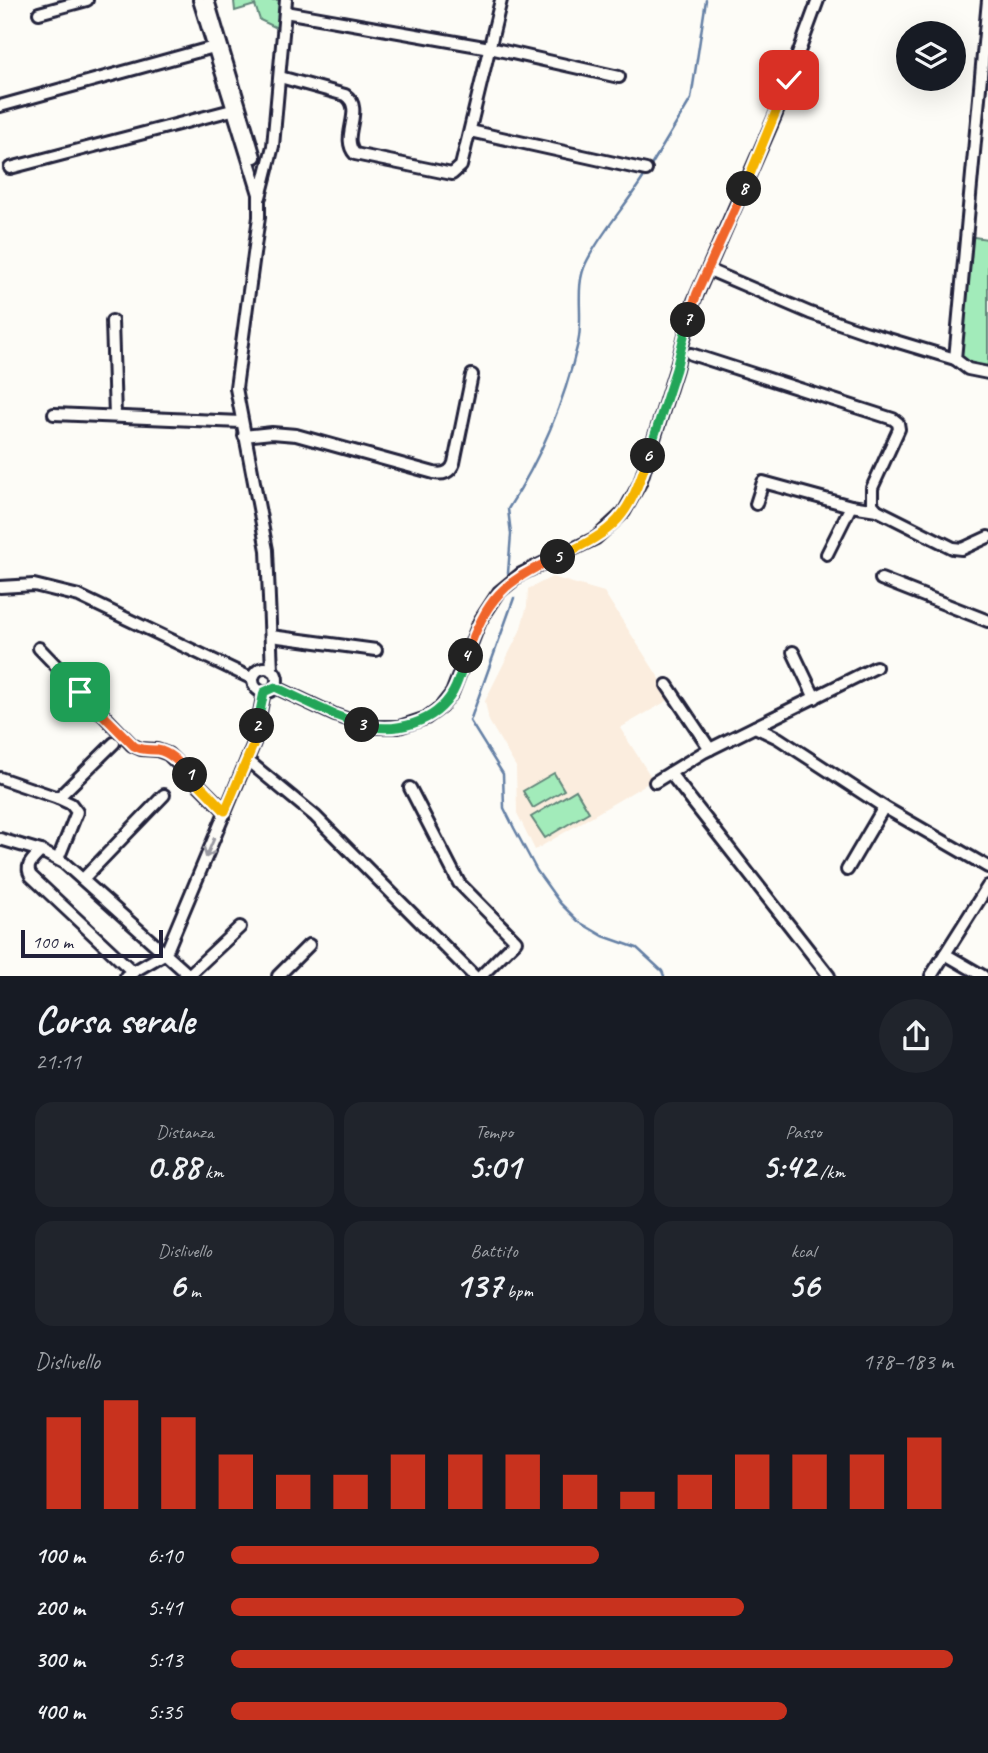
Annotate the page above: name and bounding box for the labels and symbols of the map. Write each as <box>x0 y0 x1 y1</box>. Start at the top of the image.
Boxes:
pin <box>759 50 819 110</box>
pin: 8 <box>726 172 762 206</box>
pin: 7 <box>670 302 706 338</box>
pin: 6 <box>630 438 666 474</box>
pin: 5 <box>540 540 576 574</box>
pin: 4 <box>448 638 484 674</box>
pin <box>50 662 110 722</box>
pin: 2 <box>240 708 274 744</box>
pin: 3 <box>344 708 380 742</box>
pin: 1 <box>172 758 208 792</box>
one-way arrow <box>202 837 215 859</box>
scale bar <box>21 927 163 959</box>

